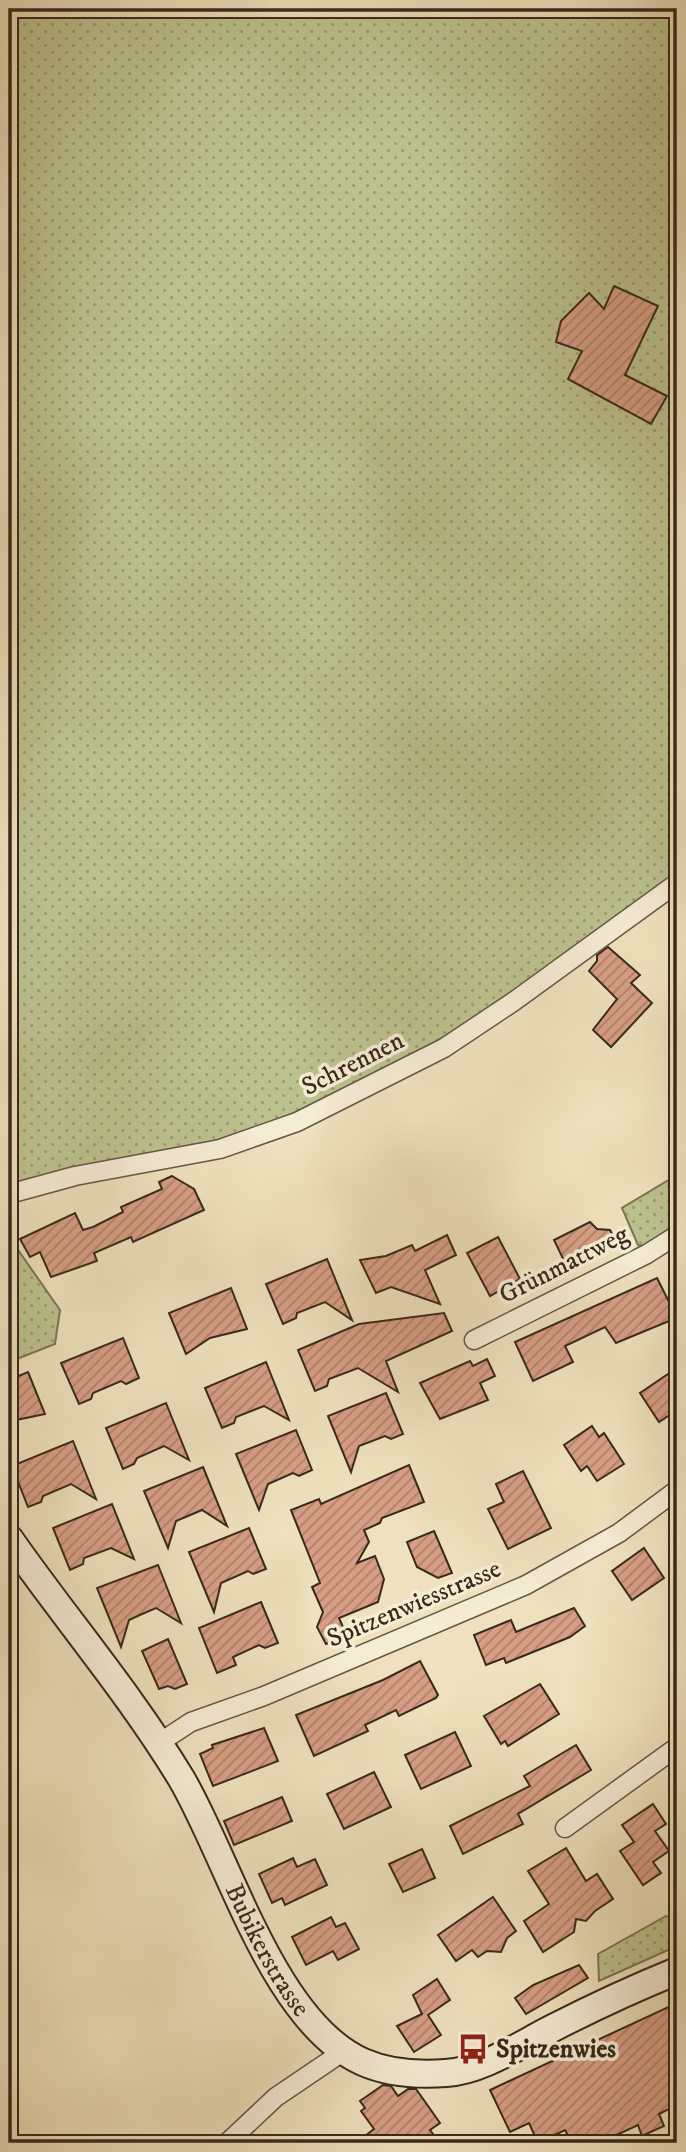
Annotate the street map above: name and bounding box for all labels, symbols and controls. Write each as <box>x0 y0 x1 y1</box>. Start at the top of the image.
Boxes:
street label: Schrennen <box>296 1024 410 1104</box>
street label: Grünmattweg <box>494 1218 635 1312</box>
street label: Spitzenwiesstrasse <box>322 1553 506 1655</box>
street label: Bubikerstrasse <box>218 1879 317 2023</box>
bus stop icon: Spitzenwies <box>456 2032 490 2066</box>
place label: Spitzenwies <box>496 2033 616 2066</box>

